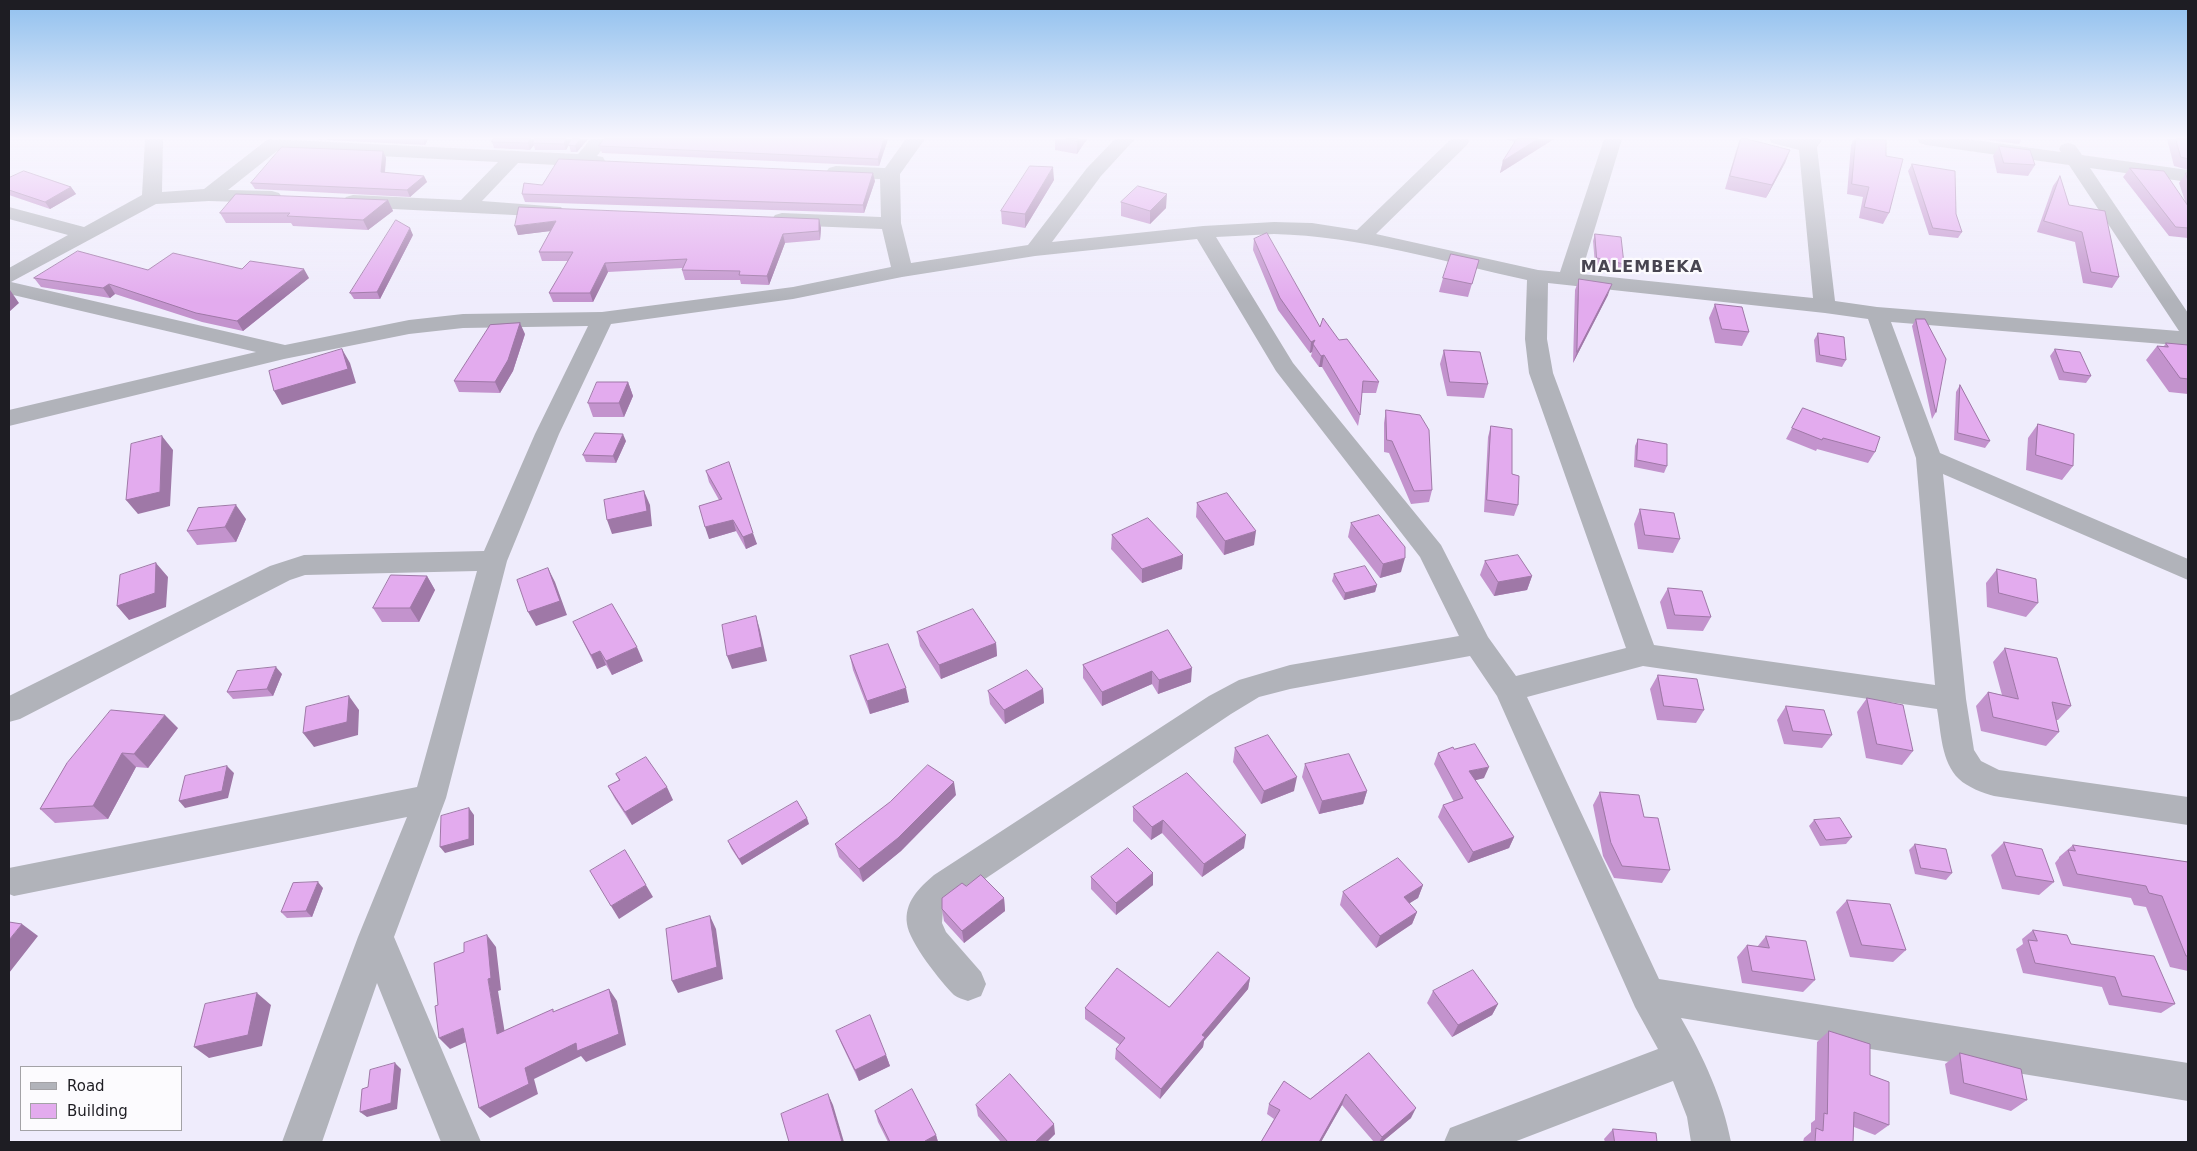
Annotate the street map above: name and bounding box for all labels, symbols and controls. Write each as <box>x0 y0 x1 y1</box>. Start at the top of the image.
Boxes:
district label: MALEMBEKA <box>1580 258 1704 278</box>
legend <box>20 1066 182 1131</box>
text: Road <box>67 1077 105 1095</box>
text: Building <box>67 1102 128 1120</box>

